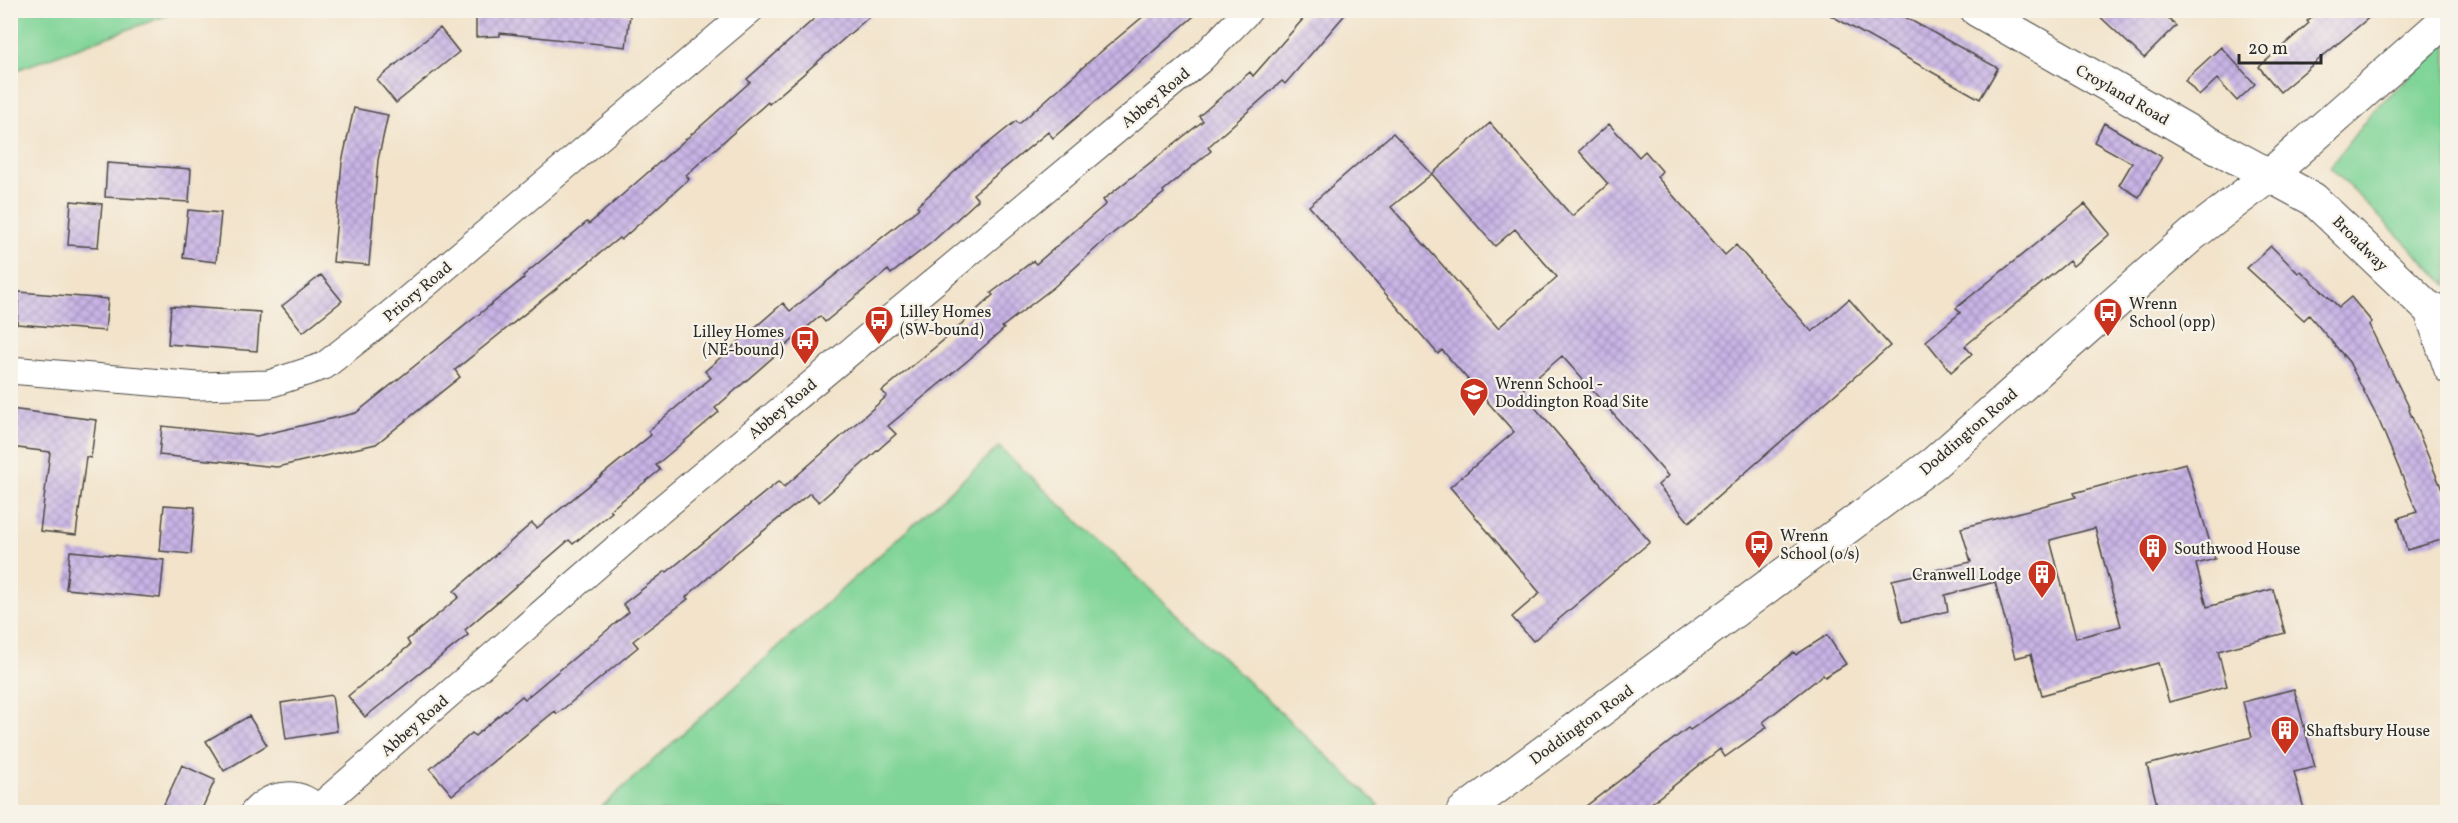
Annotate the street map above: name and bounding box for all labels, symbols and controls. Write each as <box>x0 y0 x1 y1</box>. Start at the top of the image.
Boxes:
scale bar <box>2239 27 2322 65</box>
text: 20 m <box>2248 37 2288 62</box>
street label: Croyland Road <box>2071 60 2173 131</box>
street label: Abbey Road <box>1117 63 1195 134</box>
street label: Broadway <box>2327 212 2393 277</box>
street label: Priory Road <box>379 257 457 328</box>
place label: Wrenn School (opp) <box>2129 294 2215 334</box>
bus stop icon: Wrenn School (opp) <box>2092 296 2124 338</box>
place label: Lilley Homes (SW-bound) <box>900 302 991 342</box>
bus stop icon: Lilley Homes (SW-bound) <box>863 304 895 346</box>
place label: Lilley Homes (NE-bound) <box>693 322 784 362</box>
bus stop icon: Lilley Homes (NE-bound) <box>789 324 821 366</box>
street label: Abbey Road <box>744 374 822 445</box>
place label: Wrenn School - Doddington Road Site <box>1495 374 1649 414</box>
school or university icon: Wrenn School - Doddington Road Site <box>1458 376 1490 418</box>
street label: Doddington Road <box>1915 384 2023 481</box>
place label: Wrenn School (o/s) <box>1780 526 1860 566</box>
bus stop icon: Wrenn School (o/s) <box>1743 528 1775 570</box>
building icon: Southwood House <box>2137 532 2169 574</box>
place label: Southwood House <box>2174 539 2300 561</box>
building icon: Cranwell Lodge <box>2026 558 2058 600</box>
place label: Cranwell Lodge <box>1912 565 2021 587</box>
street label: Doddington Road <box>1526 680 1639 771</box>
street label: Abbey Road <box>377 691 454 762</box>
building icon: Shaftsbury House <box>2269 714 2301 756</box>
place label: Shaftsbury House <box>2306 721 2430 743</box>

